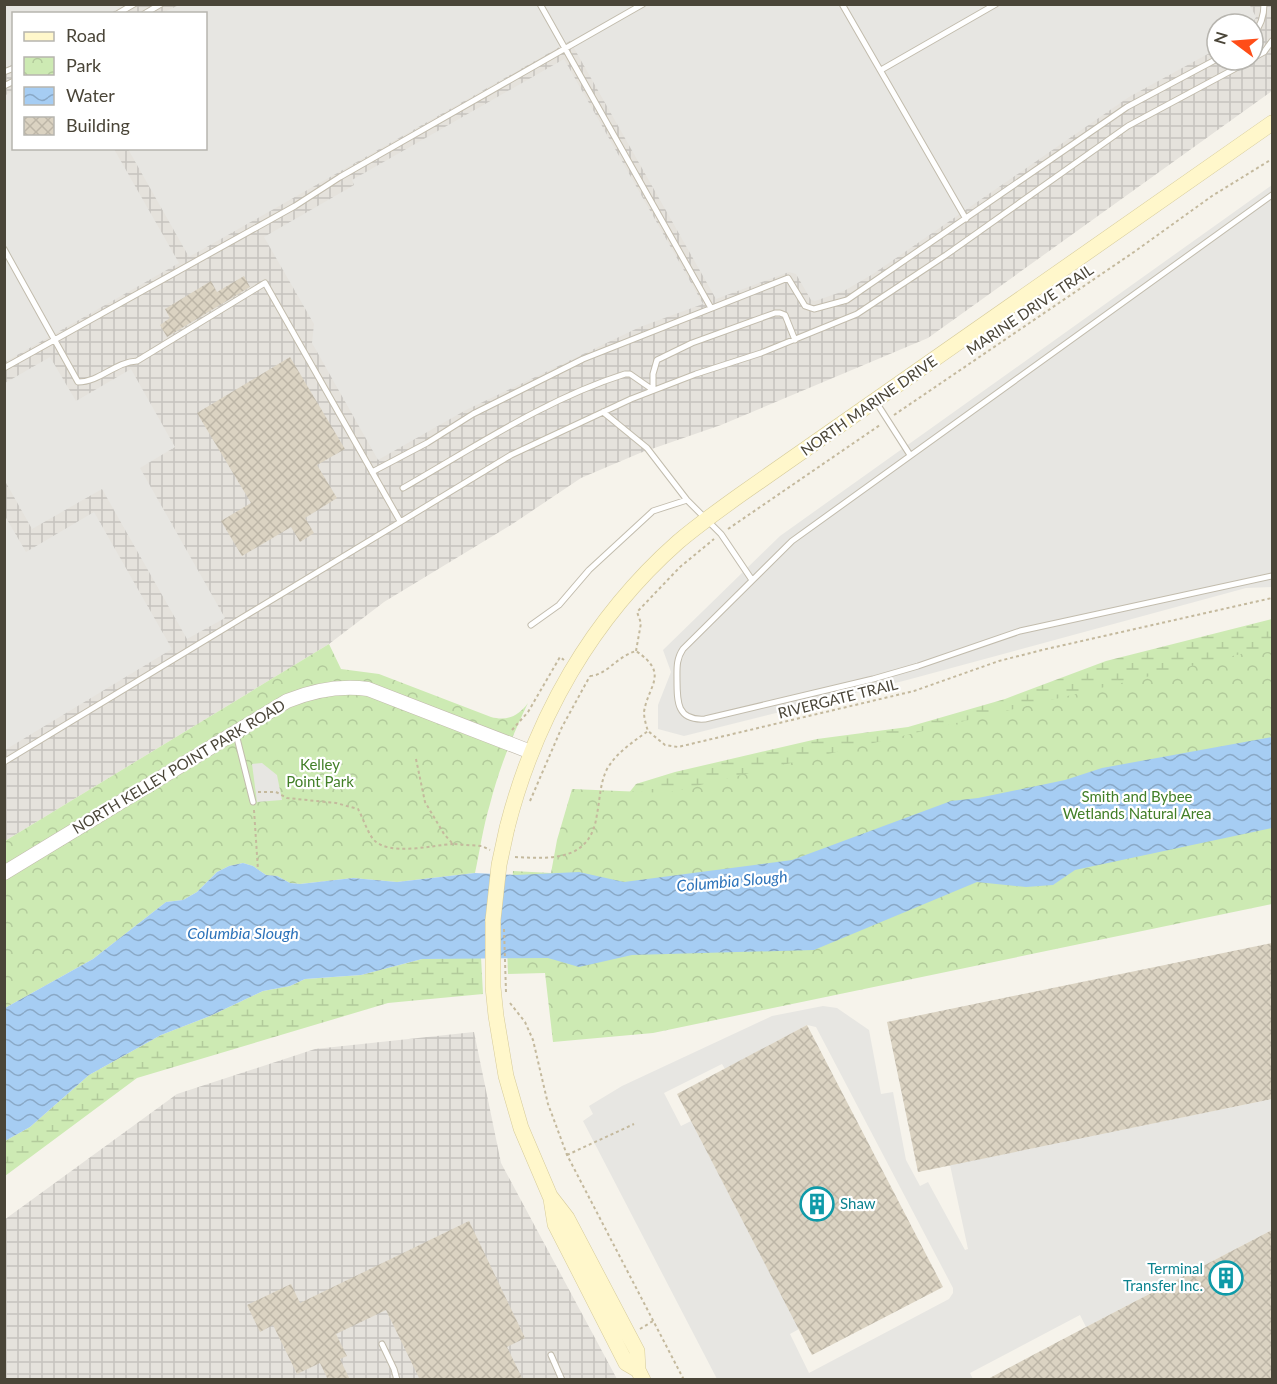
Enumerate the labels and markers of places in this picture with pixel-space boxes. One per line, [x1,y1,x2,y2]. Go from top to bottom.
building icon: Shaw [799,1186,835,1222]
place label: Shaw [840,1194,876,1212]
place label: Terminal Transfer Inc. [1123,1259,1203,1294]
building icon: Terminal Transfer Inc. [1208,1260,1244,1296]

